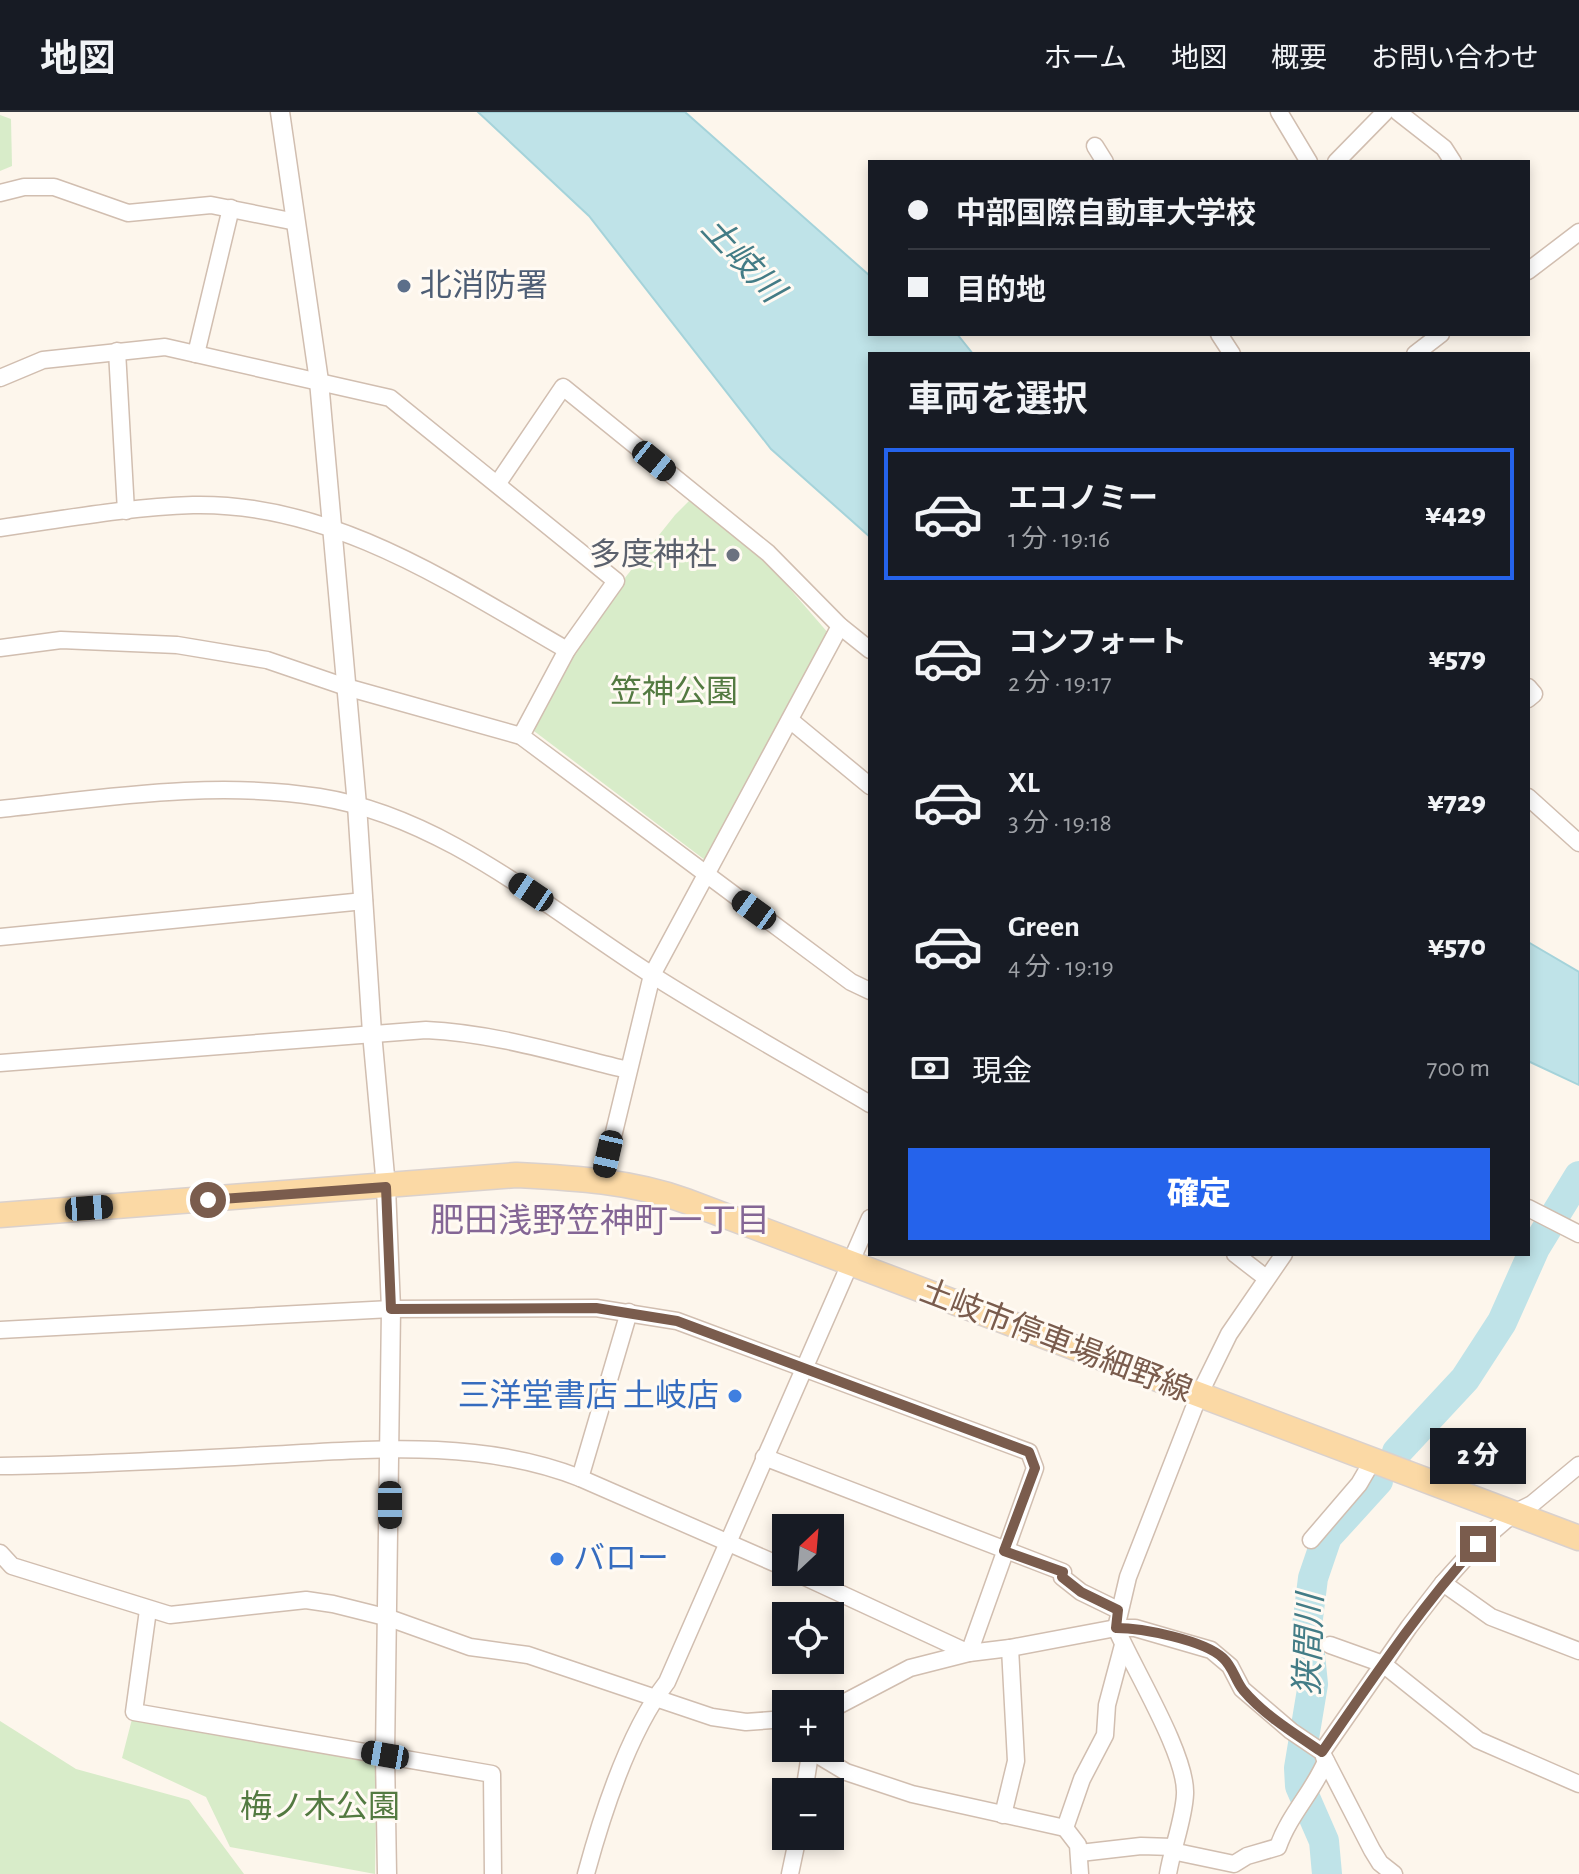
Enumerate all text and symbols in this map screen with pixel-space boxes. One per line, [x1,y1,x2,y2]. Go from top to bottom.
text: 地図 [40,41,116,79]
text: ホーム [1044,45,1127,73]
text: 地図 [1171,45,1227,73]
text: 概要 [1271,45,1327,73]
text: お問い合わせ [1371,45,1539,73]
text: 中部国際自動車大学校 [956,199,1256,229]
water label: 土岐川 [695,210,793,311]
place label: 北消防署 [420,268,548,302]
text: 目的地 [956,276,1046,306]
marker: 北消防署 [395,277,413,295]
text: 車両を選択 [908,382,1088,418]
car [628,437,680,485]
icon: car [912,478,984,550]
text: エコノミー [1008,484,1158,514]
text: ¥429 [1425,499,1486,529]
text: 1 分 · 19:16 [1008,526,1110,552]
place label: 多度神社 [589,537,717,571]
marker: 多度神社 [724,546,742,564]
icon: car [912,622,984,694]
text: コンフォート [1008,628,1187,658]
text: ¥579 [1429,643,1486,673]
text: 2 分 · 19:17 [1008,670,1112,696]
park label: 笠神公園 [610,675,738,708]
icon: car [912,766,984,838]
text: XL [1008,768,1040,798]
text: ¥729 [1427,787,1486,817]
text: 3 分 · 19:18 [1008,810,1112,836]
car [504,869,558,915]
car [728,886,780,934]
icon: car [912,910,984,982]
text: Green [1008,912,1080,942]
text: ¥570 [1428,931,1486,961]
text: 4 分 · 19:19 [1008,954,1114,980]
icon: cash [908,1046,952,1090]
text: 700 m [1427,1055,1490,1081]
text: 現金 [972,1057,1032,1087]
car [591,1128,625,1180]
button: 確定 [908,1148,1490,1240]
route start [190,1182,226,1218]
car [64,1194,114,1222]
district label: 肥田浅野笠神町一丁目 [430,1203,770,1239]
street label: 土岐市停車場細野線 [916,1273,1197,1408]
place label: 三洋堂書店 土岐店 [458,1378,719,1412]
marker: 三洋堂書店 土岐店 [726,1387,744,1405]
callout: 2 分 [1430,1428,1526,1484]
text: 2 分 [1457,1443,1499,1469]
car [378,1481,402,1529]
north arrow [772,1514,844,1586]
map controls [772,1514,844,1850]
route end [1460,1526,1496,1562]
place label: バロー [573,1542,669,1575]
marker: バロー [548,1550,566,1568]
water label: 狭間川 [1289,1590,1329,1697]
button: locate [772,1602,844,1674]
button: + [772,1690,844,1762]
car [359,1739,411,1771]
button: − [772,1778,844,1850]
park label: 梅ノ木公園 [240,1790,400,1823]

